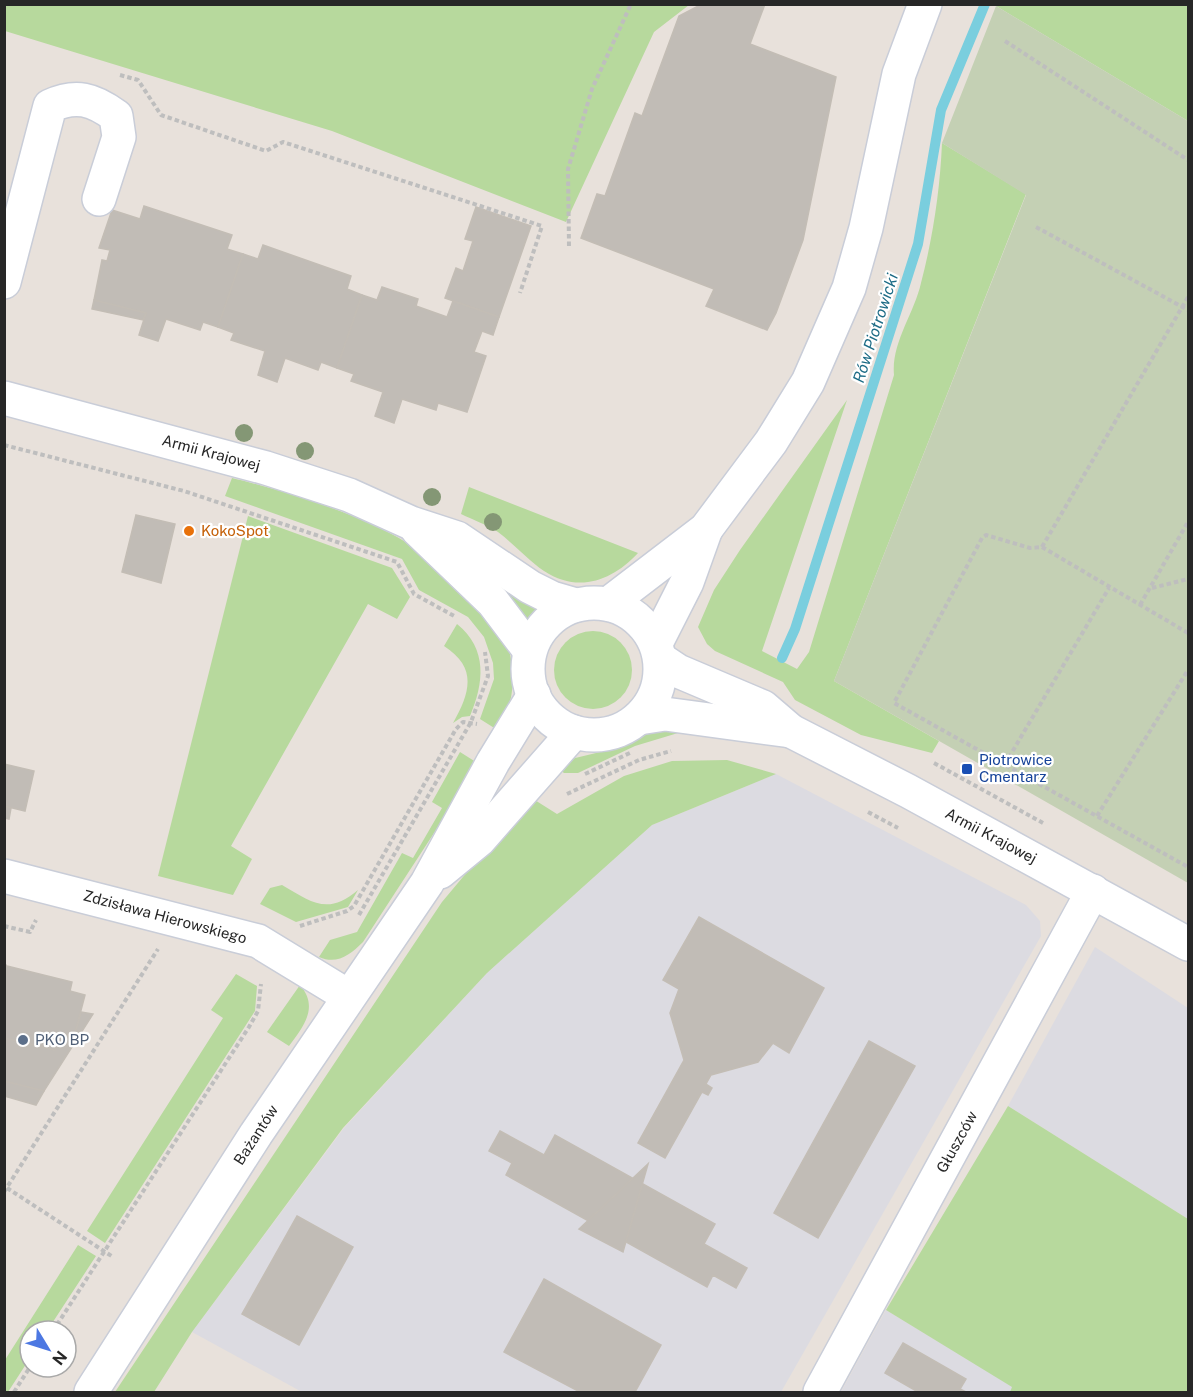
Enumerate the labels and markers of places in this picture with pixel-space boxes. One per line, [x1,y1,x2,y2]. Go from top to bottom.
place label: KokoSpot [201,522,269,539]
marker: KokoSpot [182,524,196,538]
place label: Piotrowice Cmentarz [979,751,1052,785]
marker: Piotrowice Cmentarz [960,762,974,776]
place label: PKO BP [35,1031,90,1048]
marker: PKO BP [16,1033,30,1047]

